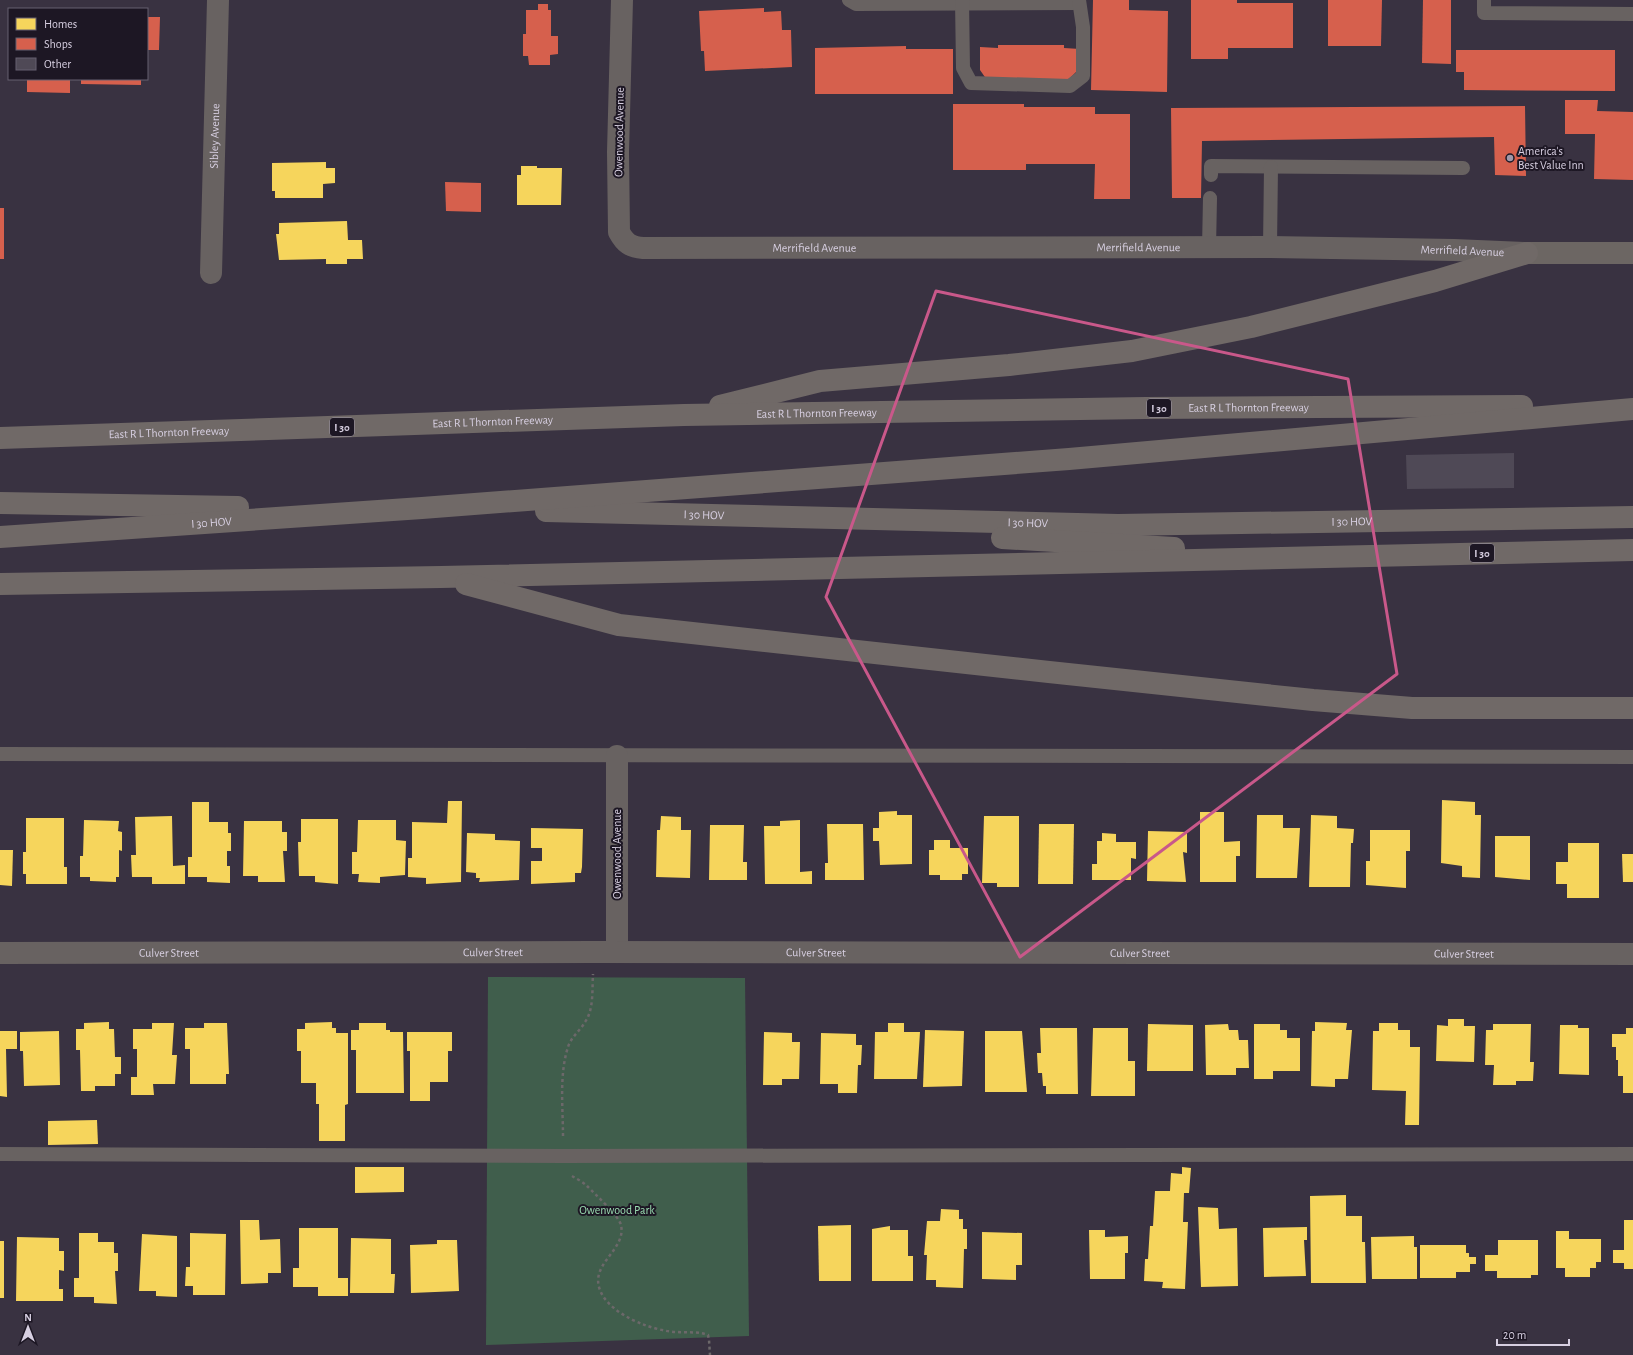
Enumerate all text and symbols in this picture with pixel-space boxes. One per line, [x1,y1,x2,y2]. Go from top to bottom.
legend [8,8,148,80]
text: Homes [44,18,77,30]
text: Shops [44,38,72,50]
text: Other [44,58,71,70]
street label: Owenwood Avenue [612,87,626,177]
street label: Sibley Avenue [208,103,221,169]
place label: America's Best Value Inn [1518,145,1584,171]
marker: America's Best Value Inn [1505,153,1515,163]
street label: Merrifield Avenue [1096,241,1180,253]
street label: Merrifield Avenue [772,242,856,254]
street label: Merrifield Avenue [1420,243,1505,258]
road number: I 30 [1147,399,1171,417]
street label: East R L Thornton Freeway [1188,401,1309,414]
street label: East R L Thornton Freeway [756,406,877,420]
street label: East R L Thornton Freeway [432,413,553,429]
road number: I 30 [330,418,354,436]
street label: East R L Thornton Freeway [108,424,229,440]
street label: I 30 HOV [683,508,725,521]
street label: I 30 HOV [191,515,232,530]
street label: I 30 HOV [1331,515,1372,528]
street label: I 30 HOV [1007,516,1049,529]
road number: I 30 [1470,544,1494,562]
street label: Owenwood Avenue [611,809,623,899]
street label: Culver Street [463,946,523,958]
street label: Culver Street [786,946,846,958]
street label: Culver Street [139,947,199,959]
street label: Culver Street [1110,947,1170,959]
street label: Culver Street [1434,948,1494,960]
park label: Owenwood Park [579,1204,655,1216]
north arrow [8,1307,48,1347]
text: N [24,1312,32,1323]
scale bar [1497,1321,1569,1347]
text: 20 m [1503,1329,1526,1341]

